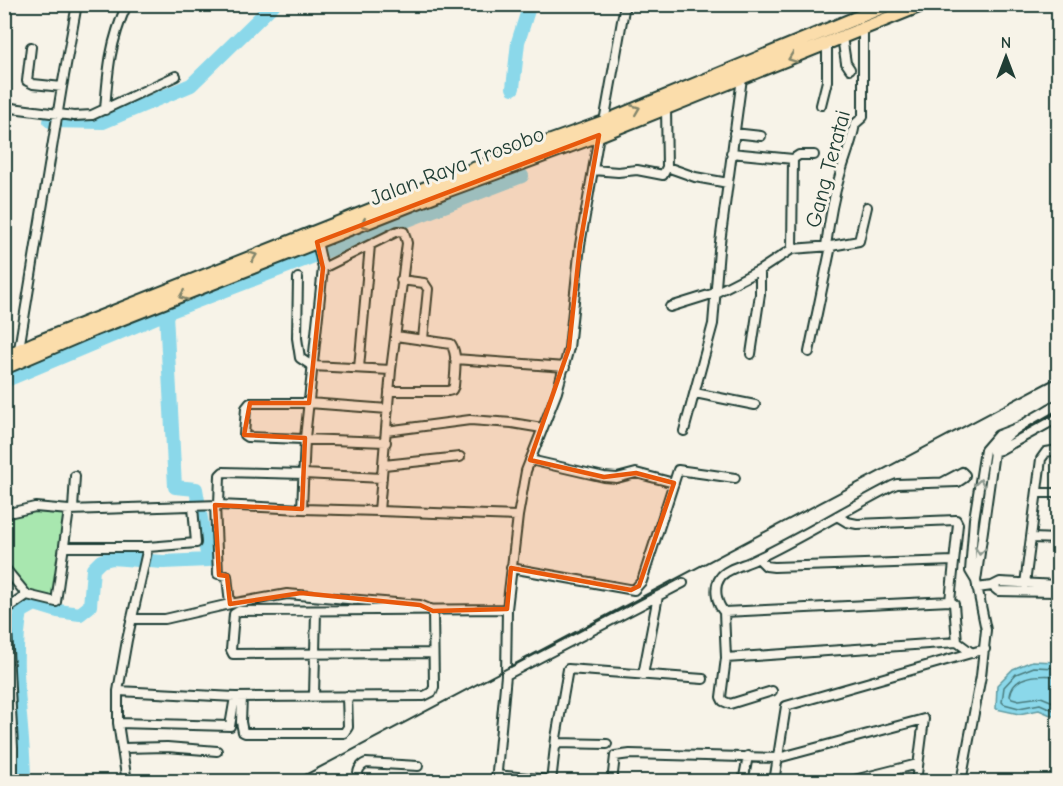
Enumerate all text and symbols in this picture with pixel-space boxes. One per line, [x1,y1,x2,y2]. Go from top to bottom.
north arrow [976,27,1036,87]
text: N [1001,34,1011,52]
one-way arrow [787,50,798,63]
one-way arrow [630,104,641,116]
street label: Gang Teratai [800,107,856,231]
street label: Jalan Raya Trosobo [366,121,548,211]
one-way arrow [359,216,370,229]
one-way arrow [247,251,258,263]
one-way arrow [178,289,189,301]
one-way arrow [973,479,986,489]
one-way arrow [975,547,987,556]

